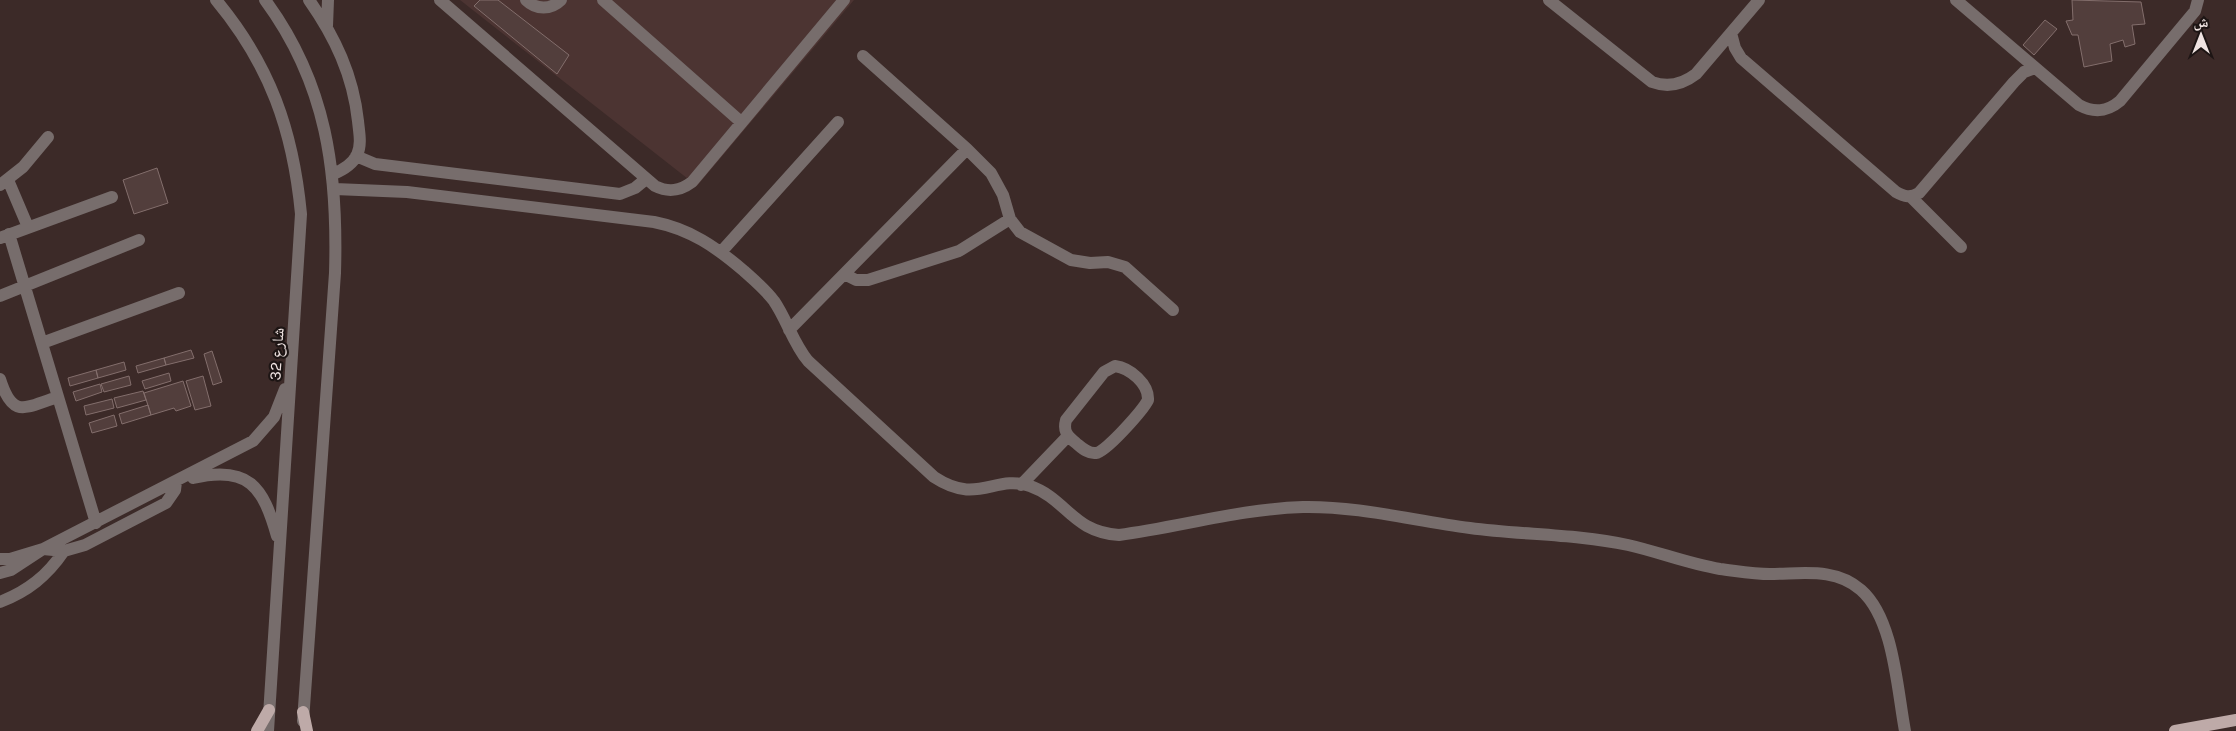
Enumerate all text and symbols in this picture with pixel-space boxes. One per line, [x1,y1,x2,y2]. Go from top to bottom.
north arrow [2176,10,2226,60]
text: ش [2194,14,2209,31]
street label: شارع 32 [265,327,289,381]

